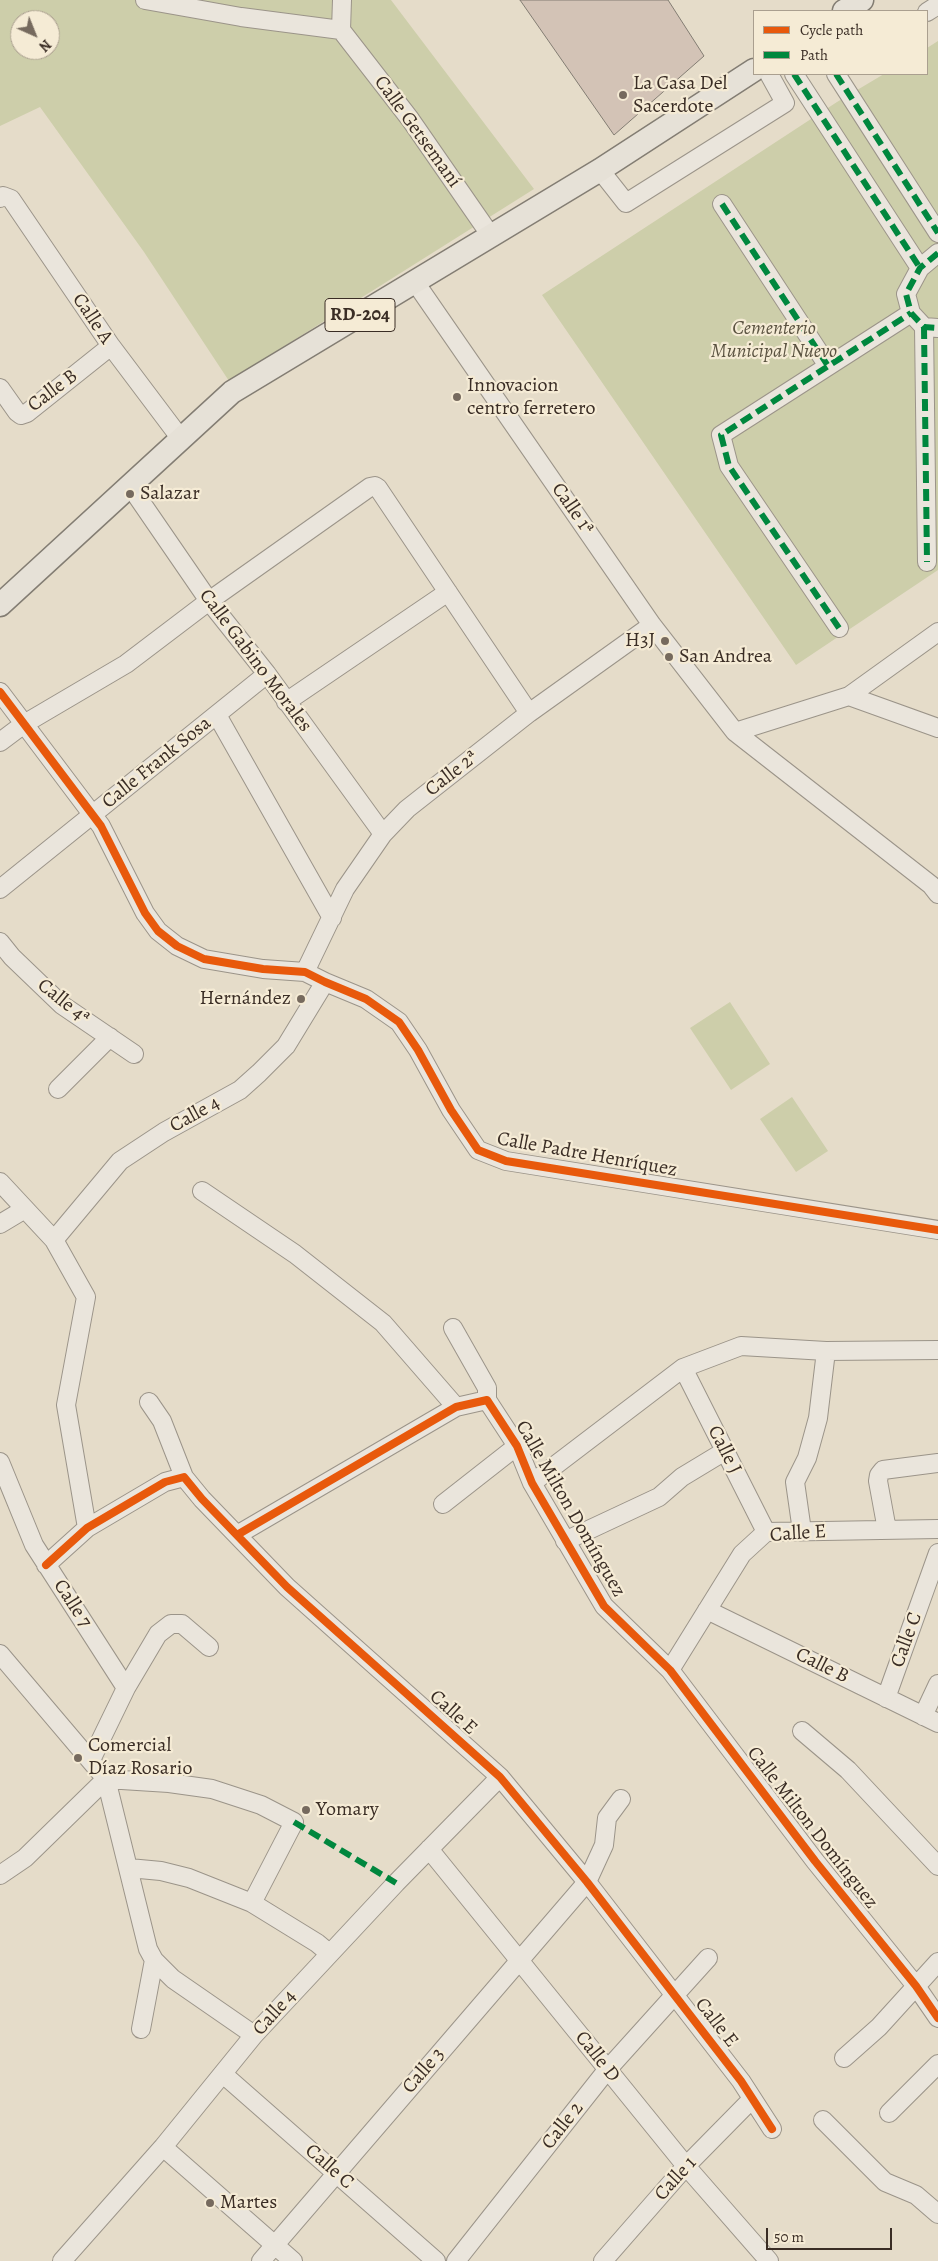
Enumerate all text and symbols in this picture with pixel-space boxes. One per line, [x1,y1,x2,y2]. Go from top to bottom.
north arrow [10,10,60,60]
legend [753,10,928,75]
text: Cycle path [800,20,863,40]
text: N [35,35,55,56]
text: Path [800,45,828,65]
street label: Calle Getsemaní [368,71,466,193]
place label: La Casa Del Sacerdote [633,72,727,119]
marker: La Casa Del Sacerdote [617,89,629,101]
street label: Calle A [66,289,118,349]
road number: RD-204 [325,298,395,332]
park label: Cementerio Municipal Nuevo [711,317,837,364]
street label: Calle B [23,364,83,418]
place label: Innovacion centro ferretero [467,374,595,421]
marker: Innovacion centro ferretero [451,391,463,403]
street label: Calle 1ª [546,478,598,540]
place label: Salazar [140,482,200,506]
marker: Salazar [124,488,136,500]
street label: Calle Gabino Morales [193,585,317,737]
place label: H3J [625,629,655,653]
marker: H3J [659,635,671,647]
place label: San Andrea [679,645,772,669]
marker: San Andrea [663,651,675,663]
street label: Calle Frank Sosa [98,712,216,814]
street label: Calle 2ª [421,746,483,802]
street label: Calle 4ª [32,974,94,1030]
place label: Hernández [200,987,291,1011]
marker: Hernández [295,993,307,1005]
street label: Calle 4 [166,1092,224,1138]
street label: Calle Padre Henríquez [495,1127,679,1183]
street label: Calle Milton Domínguez [510,1417,630,1601]
street label: Calle J [702,1422,746,1478]
street label: Calle E [769,1520,827,1548]
street label: Calle 7 [48,1575,96,1633]
street label: Calle C [886,1609,928,1671]
street label: Calle B [791,1643,853,1689]
street label: Calle E [424,1685,482,1741]
place label: Comercial Díaz Rosario [88,1734,192,1781]
street label: Calle Milton Domínguez [741,1742,883,1914]
marker: Comercial Díaz Rosario [72,1752,84,1764]
place label: Yomary [316,1798,379,1822]
marker: Yomary [300,1804,312,1816]
street label: Calle 4 [248,1985,302,2041]
street label: Calle E [689,1993,743,2053]
street label: Calle D [569,2027,625,2087]
street label: Calle 3 [398,2043,450,2099]
street label: Calle 2 [537,2097,589,2155]
street label: Calle C [300,2139,358,2195]
street label: Calle 1 [650,2152,702,2206]
place label: Martes [220,2191,277,2215]
marker: Martes [204,2197,216,2209]
scale bar [768,2218,894,2250]
text: 50 m [774,2227,804,2247]

